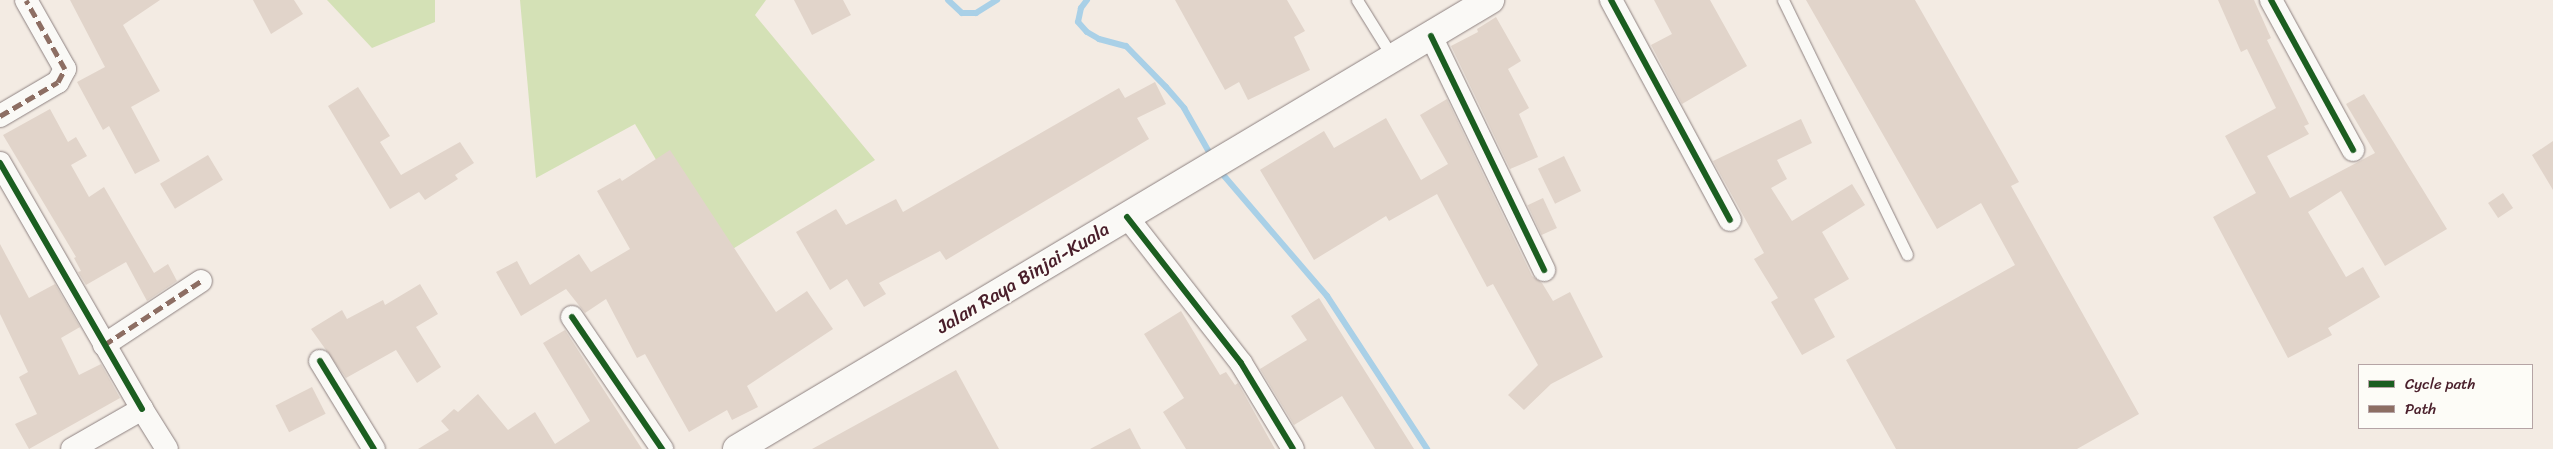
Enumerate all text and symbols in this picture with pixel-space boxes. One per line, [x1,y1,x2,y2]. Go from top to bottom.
street label: Jalan Raya Binjai-Kuala [932,217,1114,339]
legend [2358,364,2533,429]
text: Cycle path [2405,371,2475,397]
text: Path [2405,396,2436,422]

